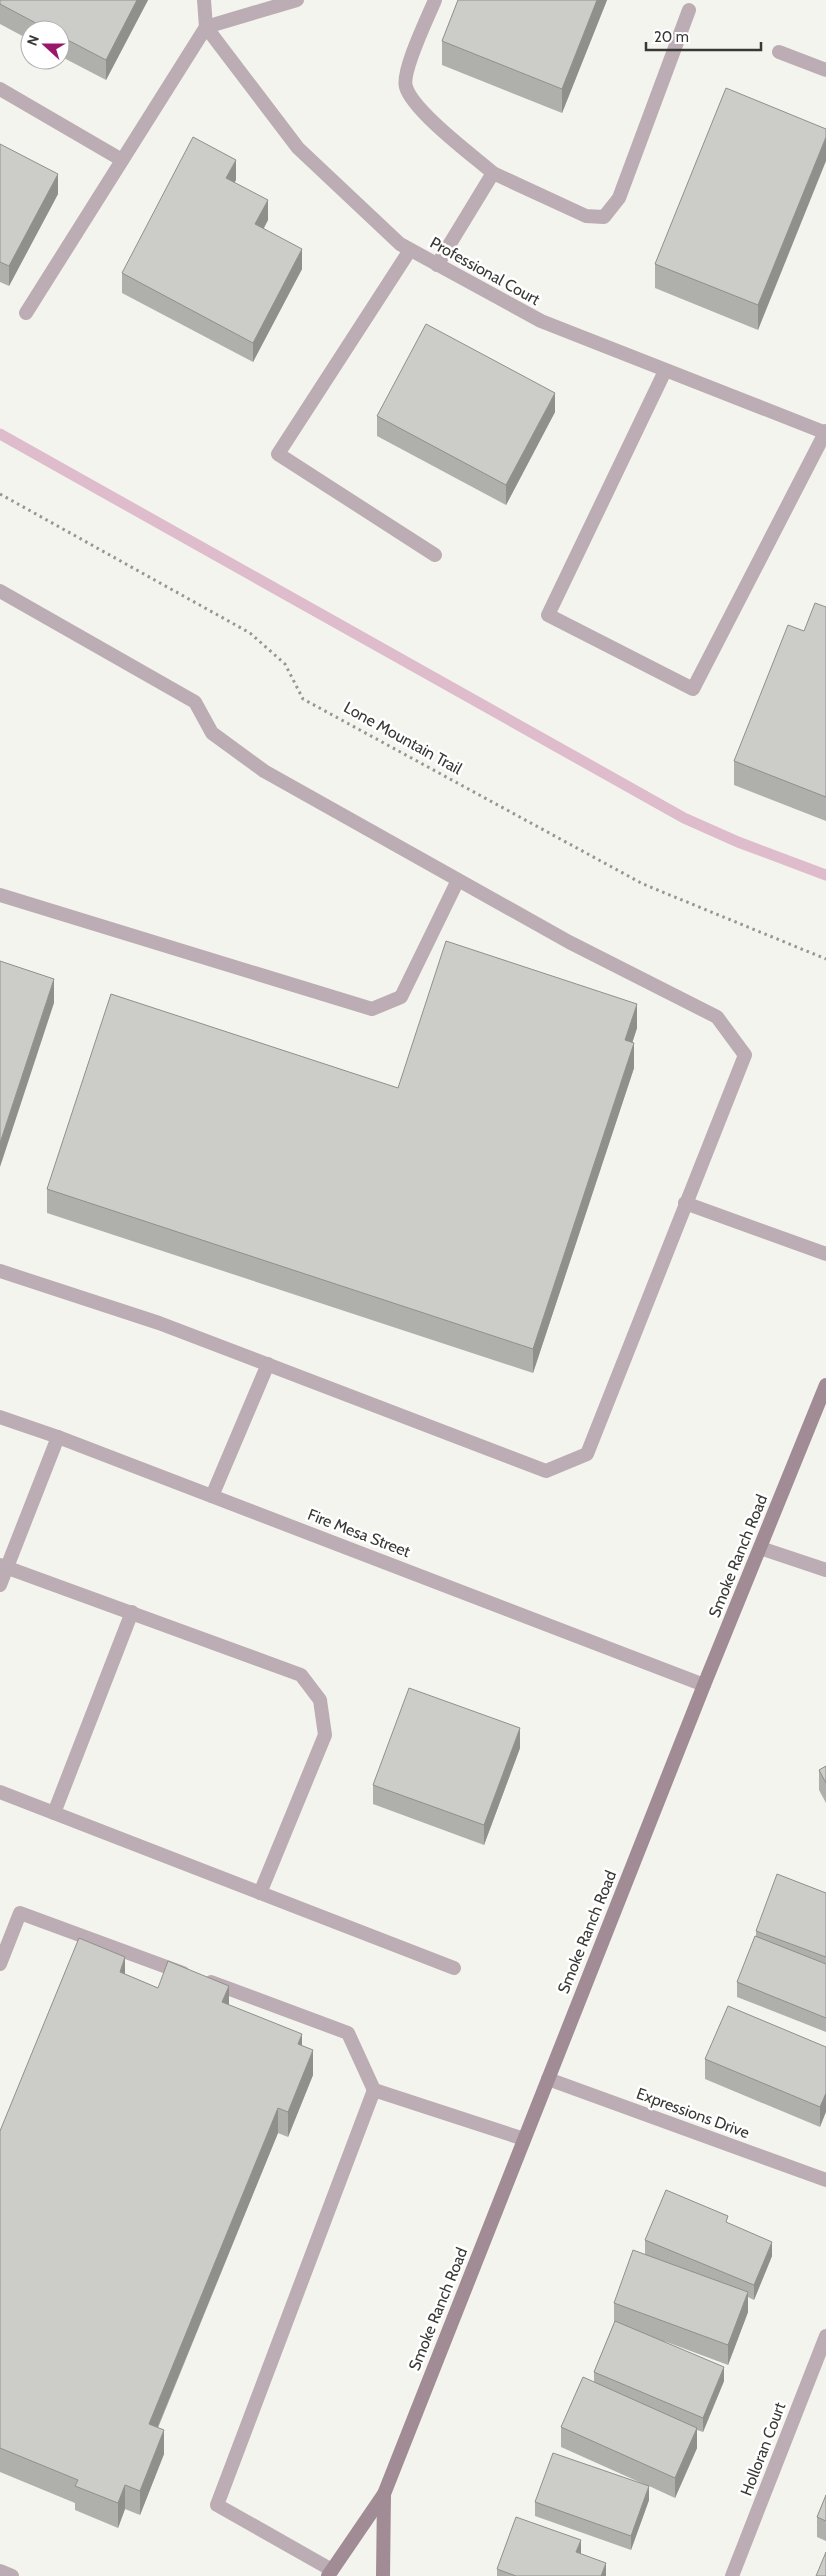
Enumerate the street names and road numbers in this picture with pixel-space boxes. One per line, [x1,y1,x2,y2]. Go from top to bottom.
street label: Professional Court [427,233,544,309]
street label: Lone Mountain Trail [341,698,466,778]
street label: Smoke Ranch Road [705,1492,771,1620]
street label: Fire Mesa Street [305,1505,414,1561]
street label: Smoke Ranch Road [554,1868,620,1996]
street label: Expressions Drive [634,2084,752,2142]
street label: Smoke Ranch Road [405,2245,471,2373]
street label: Holloran Court [736,2399,790,2498]

